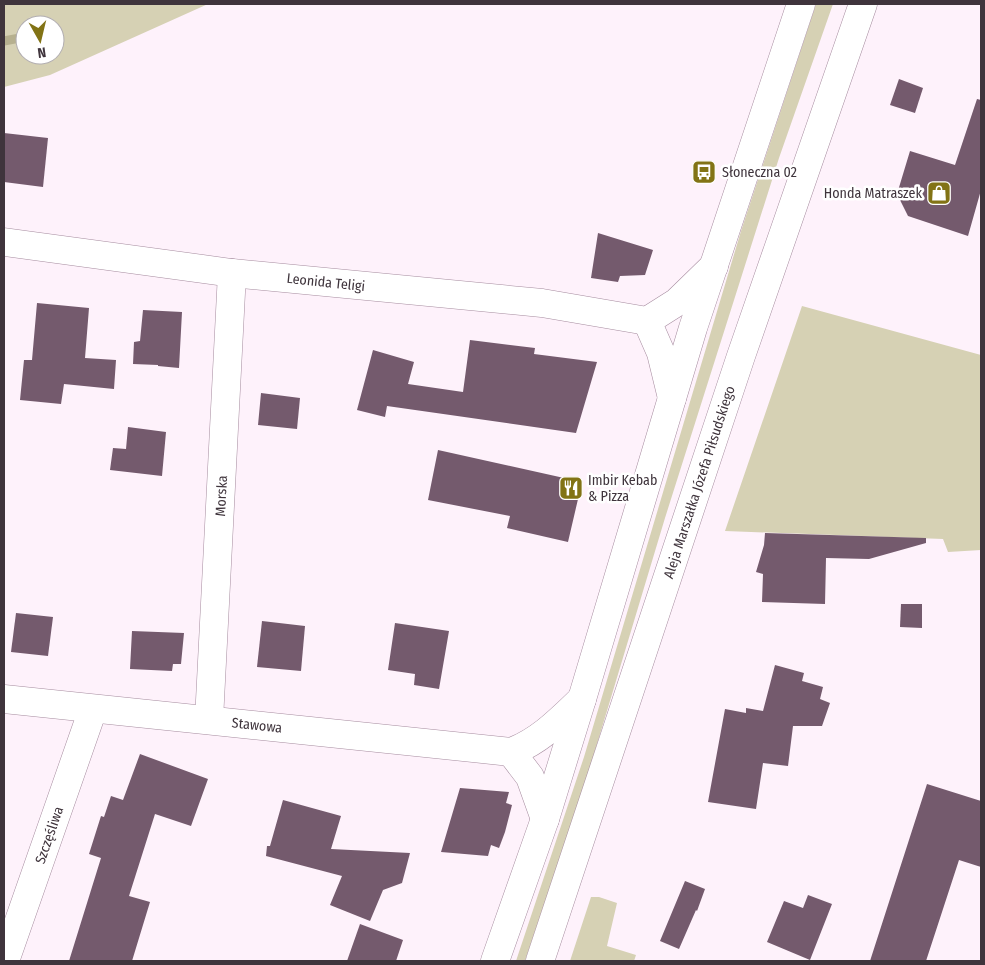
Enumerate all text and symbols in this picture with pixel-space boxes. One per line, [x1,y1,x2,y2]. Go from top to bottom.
north arrow [15,15,65,65]
text: N [36,43,47,61]
bus stop icon: Słoneczna 02 [691,159,717,185]
place label: Słoneczna 02 [722,164,797,181]
shop icon: Honda Matraszek [926,180,952,206]
place label: Honda Matraszek [824,185,922,202]
street label: Leonida Teligi [286,270,366,295]
street label: Aleja Marszałka Józefa Piłsudskiego [660,384,739,581]
place label: Imbir Kebab & Pizza [588,472,657,505]
street label: Morska [212,475,231,517]
restaurant icon: Imbir Kebab & Pizza [558,475,584,501]
street label: Stawowa [231,714,283,737]
street label: Szczęśliwa [32,804,67,866]

